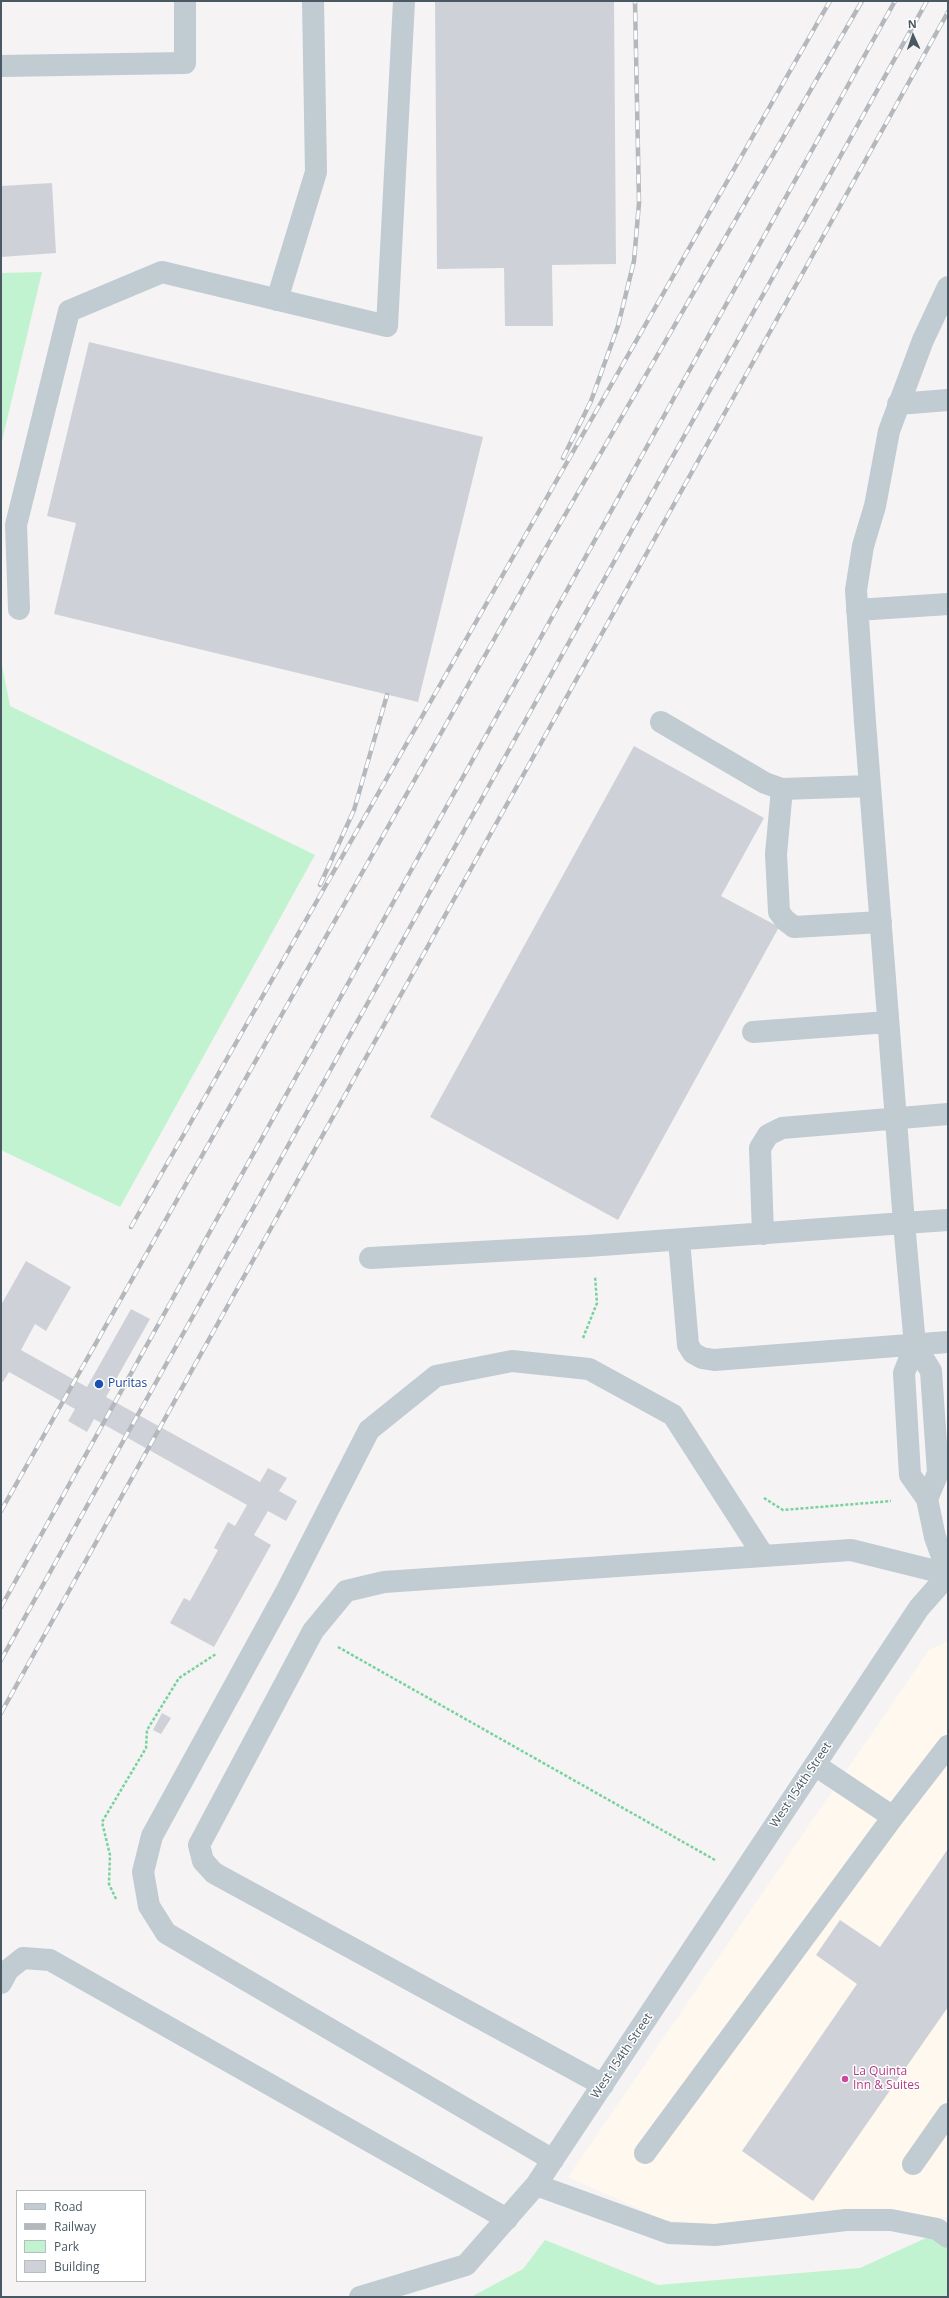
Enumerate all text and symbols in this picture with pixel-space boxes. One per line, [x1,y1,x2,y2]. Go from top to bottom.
north arrow [893,16,933,56]
text: N [907,16,917,31]
place label: Puritas [108,1377,147,1391]
marker: Puritas [93,1378,105,1390]
street label: West 154th Street [767,1740,835,1830]
street label: West 154th Street [588,2011,656,2101]
place label: La Quinta Inn & Suites [853,2065,920,2093]
marker: La Quinta Inn & Suites [840,2074,850,2084]
legend [16,2190,146,2282]
text: Road [54,2198,83,2215]
text: Railway [54,2218,96,2235]
text: Park [54,2238,79,2255]
text: Building [54,2258,99,2275]

